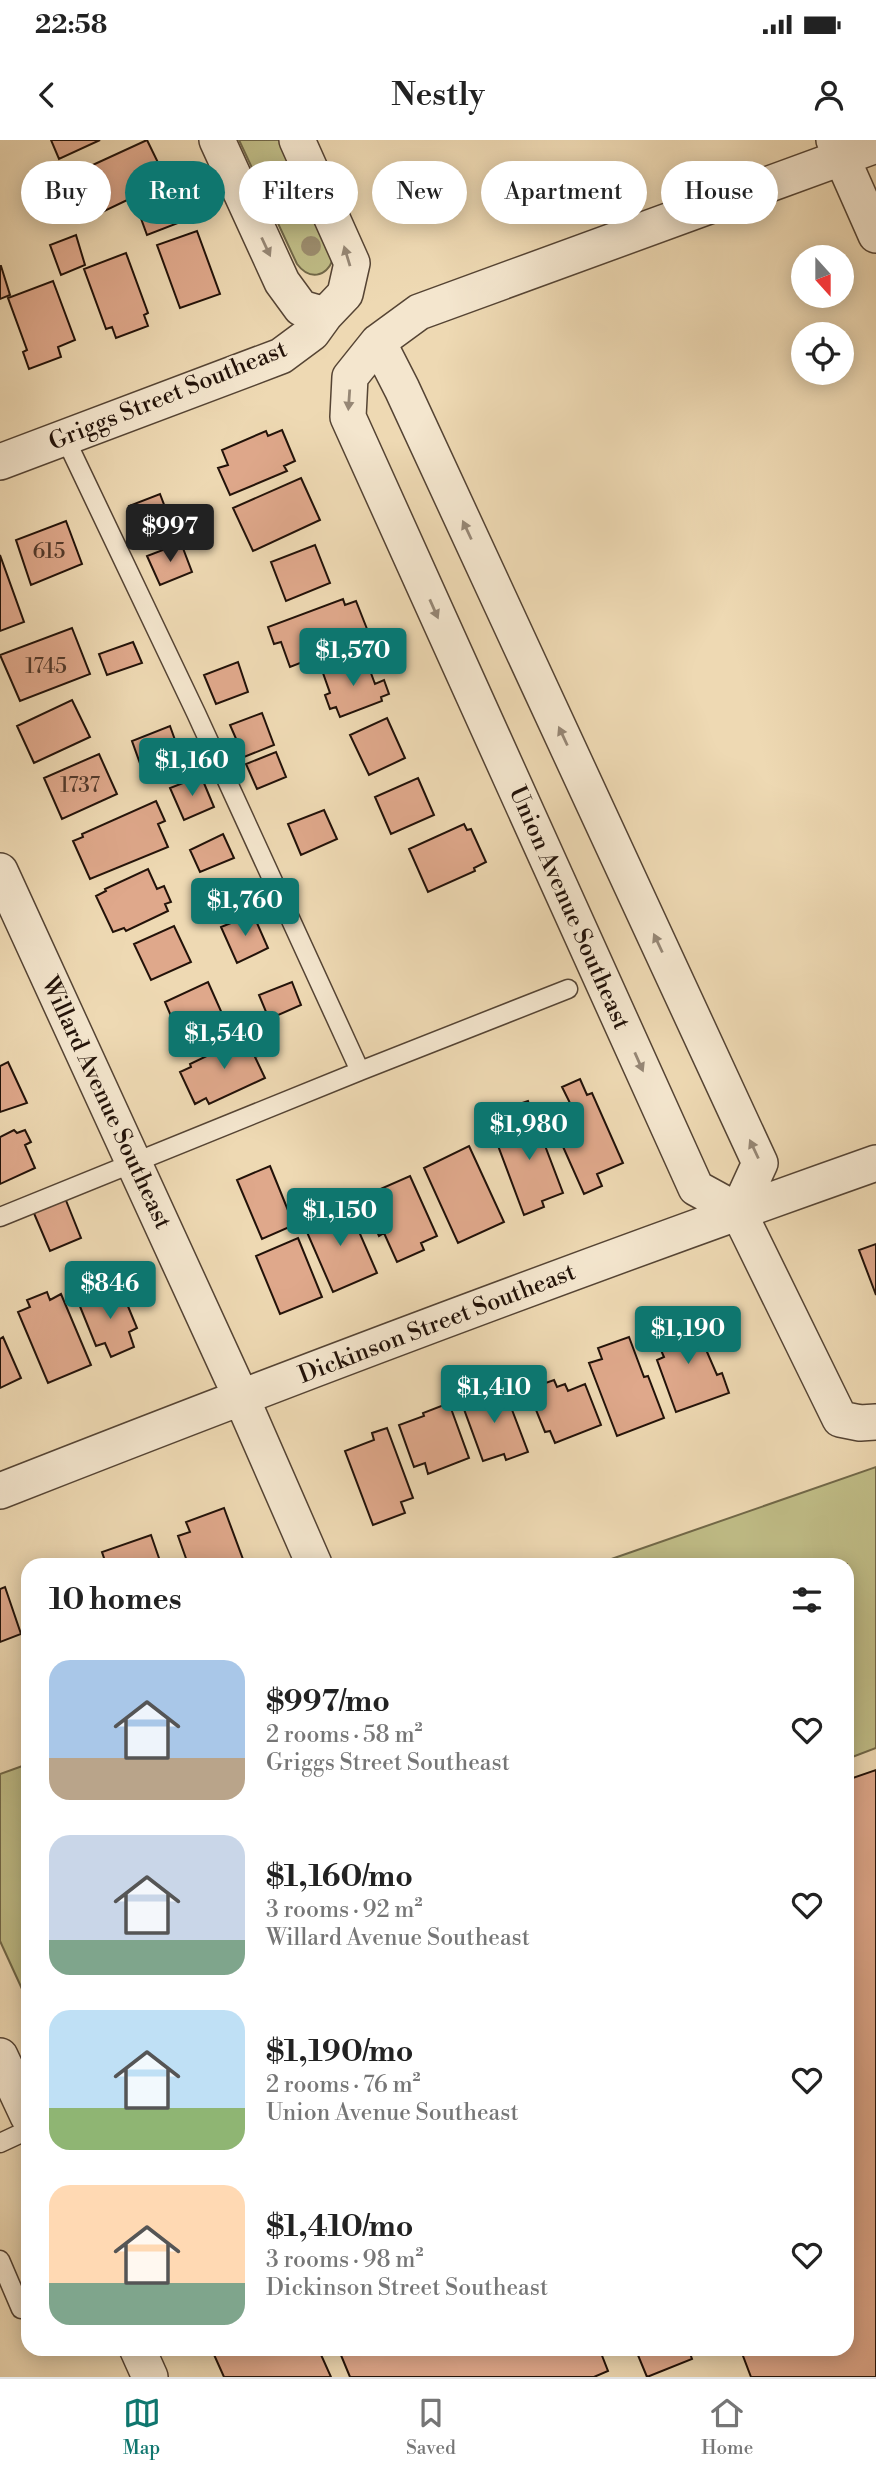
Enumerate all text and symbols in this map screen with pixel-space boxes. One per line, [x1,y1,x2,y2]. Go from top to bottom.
text: 22:58 [35,9,107,41]
text: Nestly [391,75,485,115]
icon: back [28,76,66,114]
icon: person [810,76,848,114]
chip: Buy [21,161,111,224]
chip: Rent [125,161,225,224]
chip: Filters [239,161,358,224]
chip: New [372,161,467,224]
chip: Apartment [481,161,647,224]
chip: House [661,161,778,224]
one-way arrow [260,237,272,257]
north arrow [791,245,854,308]
map controls [791,245,854,385]
one-way arrow [342,246,352,267]
button: locate [791,322,854,385]
street label: Griggs Street Southeast [44,334,292,458]
one-way arrow [343,389,354,411]
pin: $997 [129,504,211,564]
text: $997 [142,513,198,541]
one-way arrow [461,520,473,540]
house number: 615 [33,539,65,565]
one-way arrow [428,599,440,619]
pin: $1,570 [296,629,410,688]
text: $1,570 [315,637,391,665]
house number: 1745 [25,654,67,680]
one-way arrow [557,726,569,746]
pin: $1,160 [135,738,249,798]
text: $1,160 [155,747,229,775]
house number: 1737 [60,773,100,799]
street label: Union Avenue Southeast [502,781,637,1035]
pin: $1,760 [188,878,302,938]
text: $1,760 [207,887,283,915]
one-way arrow [652,933,664,953]
street label: Willard Avenue Southeast [34,971,178,1235]
pin: $1,540 [167,1012,281,1071]
text: $1,540 [185,1020,263,1048]
one-way arrow [633,1052,645,1072]
pin: $1,980 [472,1102,586,1162]
text: $1,980 [490,1111,568,1139]
one-way arrow [748,1139,760,1159]
pin: $1,150 [283,1188,397,1248]
text: $1,150 [303,1197,377,1225]
street label: Dickinson Street Southeast [294,1257,580,1391]
pin: $846 [69,1262,151,1321]
text: $846 [81,1270,139,1298]
pin: $1,190 [631,1306,745,1366]
text: $1,190 [651,1315,725,1343]
pin: $1,410 [437,1366,551,1425]
text: $1,410 [457,1374,531,1402]
text: 10 homes [49,1581,182,1619]
icon: filters [788,1581,826,1619]
text: $997/mo [266,1683,390,1721]
icon: home [105,1688,189,1772]
icon: heart [788,1711,826,1749]
text: 2 rooms · 58 m² [266,1721,423,1749]
text: Griggs Street Southeast [266,1749,510,1777]
text: $1,160/mo [266,1858,413,1896]
icon: home [105,1863,189,1947]
icon: heart [788,1886,826,1924]
text: 3 rooms · 92 m² [266,1896,422,1924]
text: Willard Avenue Southeast [266,1924,530,1952]
text: $1,190/mo [266,2033,413,2071]
icon: home [105,2038,189,2122]
icon: heart [788,2061,826,2099]
text: 2 rooms · 76 m² [266,2071,421,2099]
text: Union Avenue Southeast [266,2099,519,2127]
text: $1,410/mo [266,2208,413,2246]
icon: home [105,2213,189,2297]
icon: heart [788,2236,826,2274]
text: 3 rooms · 98 m² [266,2246,423,2274]
text: Dickinson Street Southeast [266,2274,548,2302]
tab: Map [123,2394,161,2460]
tab: Saved [406,2394,456,2460]
tab: Home [701,2394,753,2460]

